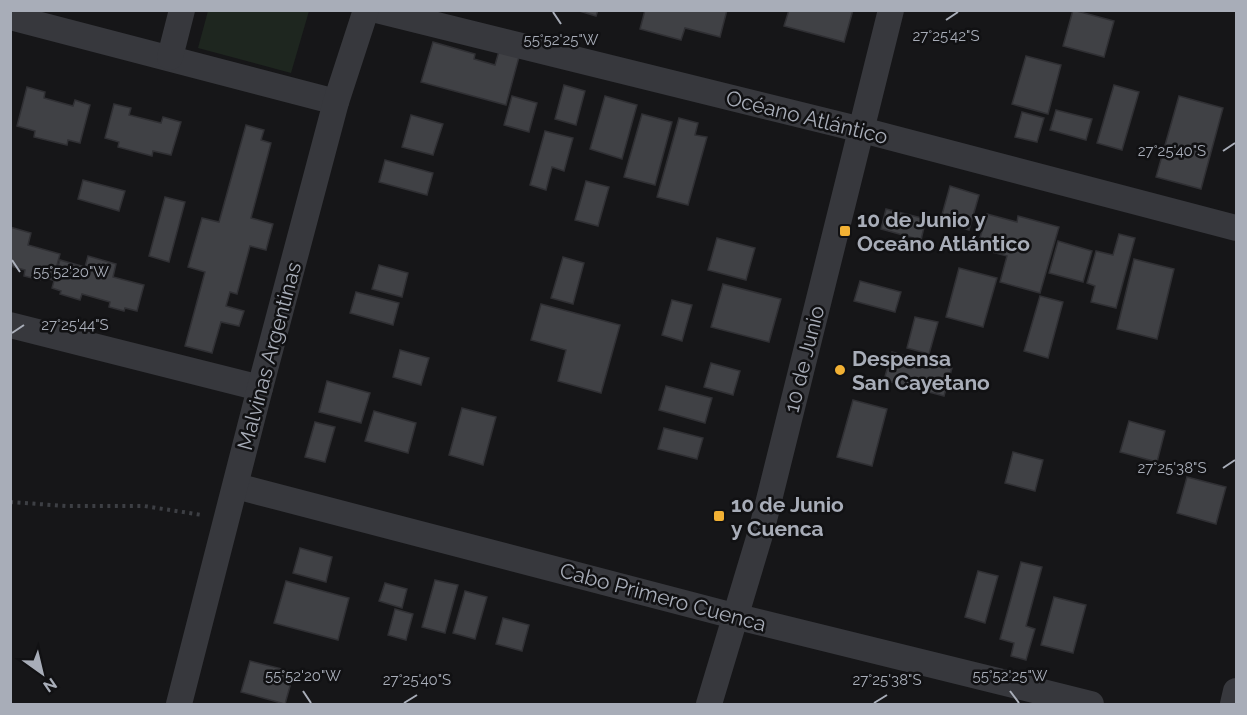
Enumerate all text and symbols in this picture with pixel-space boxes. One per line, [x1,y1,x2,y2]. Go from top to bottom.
text: 27°25'42"S [912,27,980,45]
text: 55°52'25"W [523,31,599,49]
street label: Océano Atlántico [723,85,891,149]
text: 27°25'40"S [1138,142,1206,160]
place label: 10 de Junio y Oceáno Atlántico [857,207,1030,256]
marker: 10 de Junio y Oceáno Atlántico [838,224,852,238]
street label: Malvinas Argentinas [232,259,306,453]
text: 55°52'20"W [33,263,109,281]
street label: 10 de Junio [779,303,829,415]
text: 27°25'44"S [41,316,109,334]
place label: Despensa San Cayetano [852,346,990,395]
marker: Despensa San Cayetano [833,363,847,377]
text: 27°25'38"S [1137,459,1207,477]
place label: 10 de Junio y Cuenca [731,492,844,541]
marker: 10 de Junio y Cuenca [712,509,726,523]
street label: Cabo Primero Cuenca [557,557,769,637]
north arrow [12,643,72,703]
text: 55°52'20"W [265,667,341,685]
text: 55°52'25"W [972,667,1048,685]
text: 27°25'40"S [383,671,451,689]
text: 27°25'38"S [852,671,922,689]
text: N [40,674,60,696]

